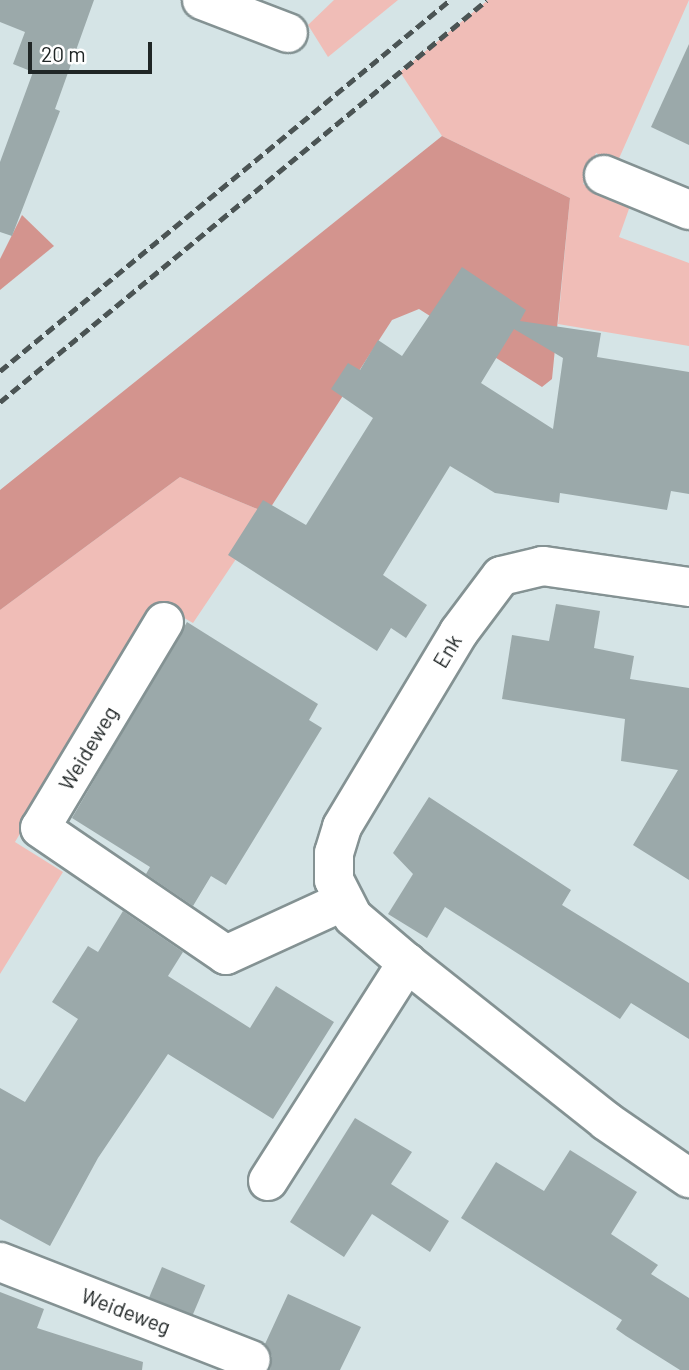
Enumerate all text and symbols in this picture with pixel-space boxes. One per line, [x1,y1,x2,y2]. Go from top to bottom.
scale bar [32,28,156,72]
text: 20 m [41,41,86,66]
street label: Enk [427,630,467,672]
street label: Weideweg [53,701,123,795]
street label: Weideweg [78,1282,174,1340]

